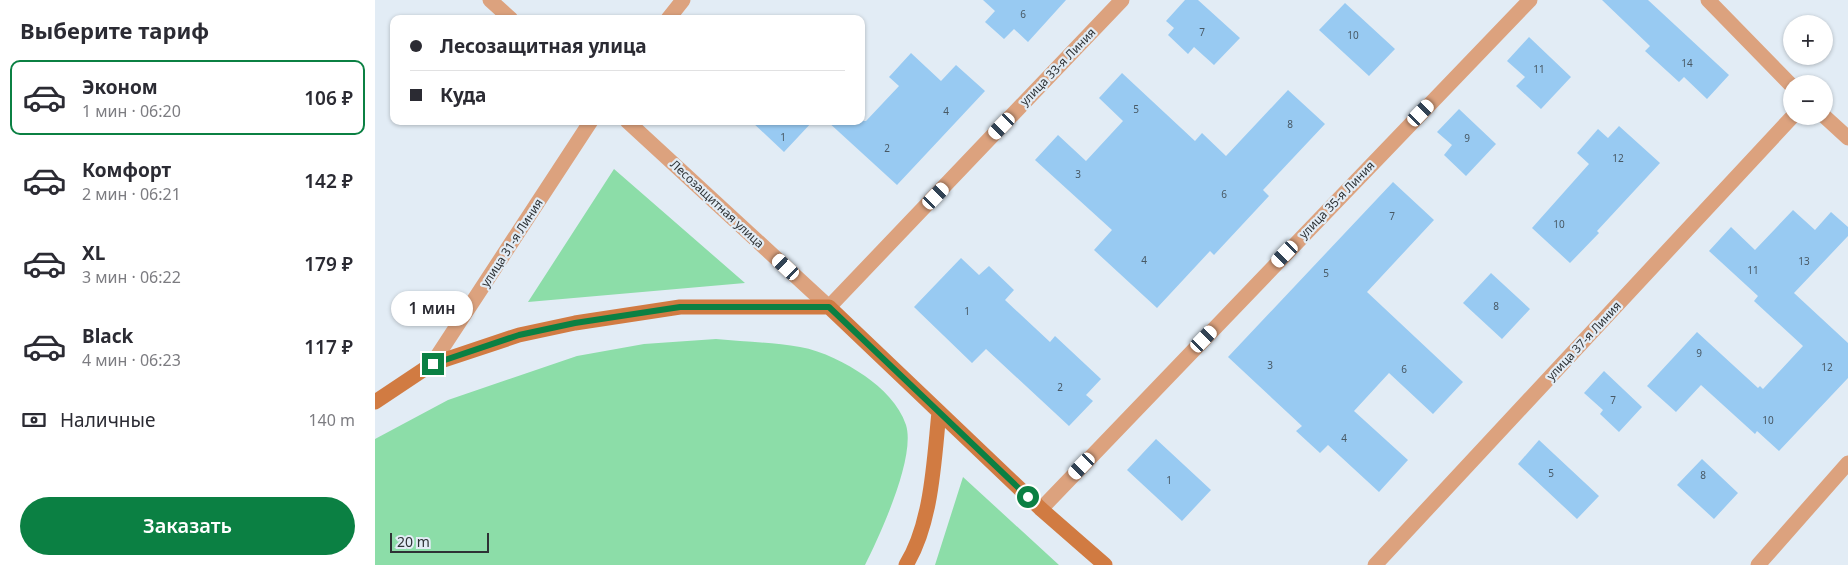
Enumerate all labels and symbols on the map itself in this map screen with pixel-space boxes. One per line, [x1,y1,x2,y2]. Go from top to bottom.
house number: 6 [1020,7,1026,21]
street label: улица 33-я Линия [1016,24,1099,109]
house number: 7 [1199,25,1205,39]
house number: 10 [1347,28,1359,42]
house number: 14 [1681,56,1693,70]
house number: 11 [1533,62,1545,76]
car [1405,97,1436,129]
house number: 5 [1133,102,1139,116]
house number: 4 [943,104,949,118]
car [986,110,1017,142]
house number: 8 [1287,117,1293,131]
house number: 1 [780,130,786,144]
house number: 9 [1464,131,1470,145]
house number: 2 [884,141,890,155]
house number: 12 [1612,151,1624,165]
street label: Лесозащитная улица [667,156,768,252]
street label: улица 35-я Линия [1295,157,1378,242]
house number: 3 [1075,167,1081,181]
car [920,180,951,212]
house number: 6 [1221,187,1227,201]
street label: улица 31-я Линия [477,195,547,290]
house number: 7 [1389,209,1395,223]
house number: 10 [1553,217,1565,231]
car [1269,238,1300,270]
car [769,251,802,283]
house number: 4 [1141,253,1147,267]
house number: 13 [1798,254,1810,268]
house number: 11 [1747,263,1759,277]
house number: 5 [1323,266,1329,280]
callout: 1 мин [392,292,474,326]
street label: улица 37-я Линия [1543,297,1625,384]
house number: 8 [1493,299,1499,313]
house number: 1 [964,304,970,318]
car [1188,323,1219,355]
house number: 9 [1696,346,1702,360]
route end [422,353,444,375]
house number: 3 [1267,358,1273,372]
house number: 12 [1821,360,1833,374]
house number: 6 [1401,362,1407,376]
house number: 2 [1057,380,1063,394]
house number: 7 [1610,393,1616,407]
house number: 10 [1762,413,1774,427]
house number: 4 [1341,431,1347,445]
car [1066,450,1097,482]
house number: 5 [1548,466,1554,480]
house number: 8 [1700,468,1706,482]
house number: 1 [1166,473,1172,487]
route start [1017,486,1039,508]
scale bar [390,530,489,553]

